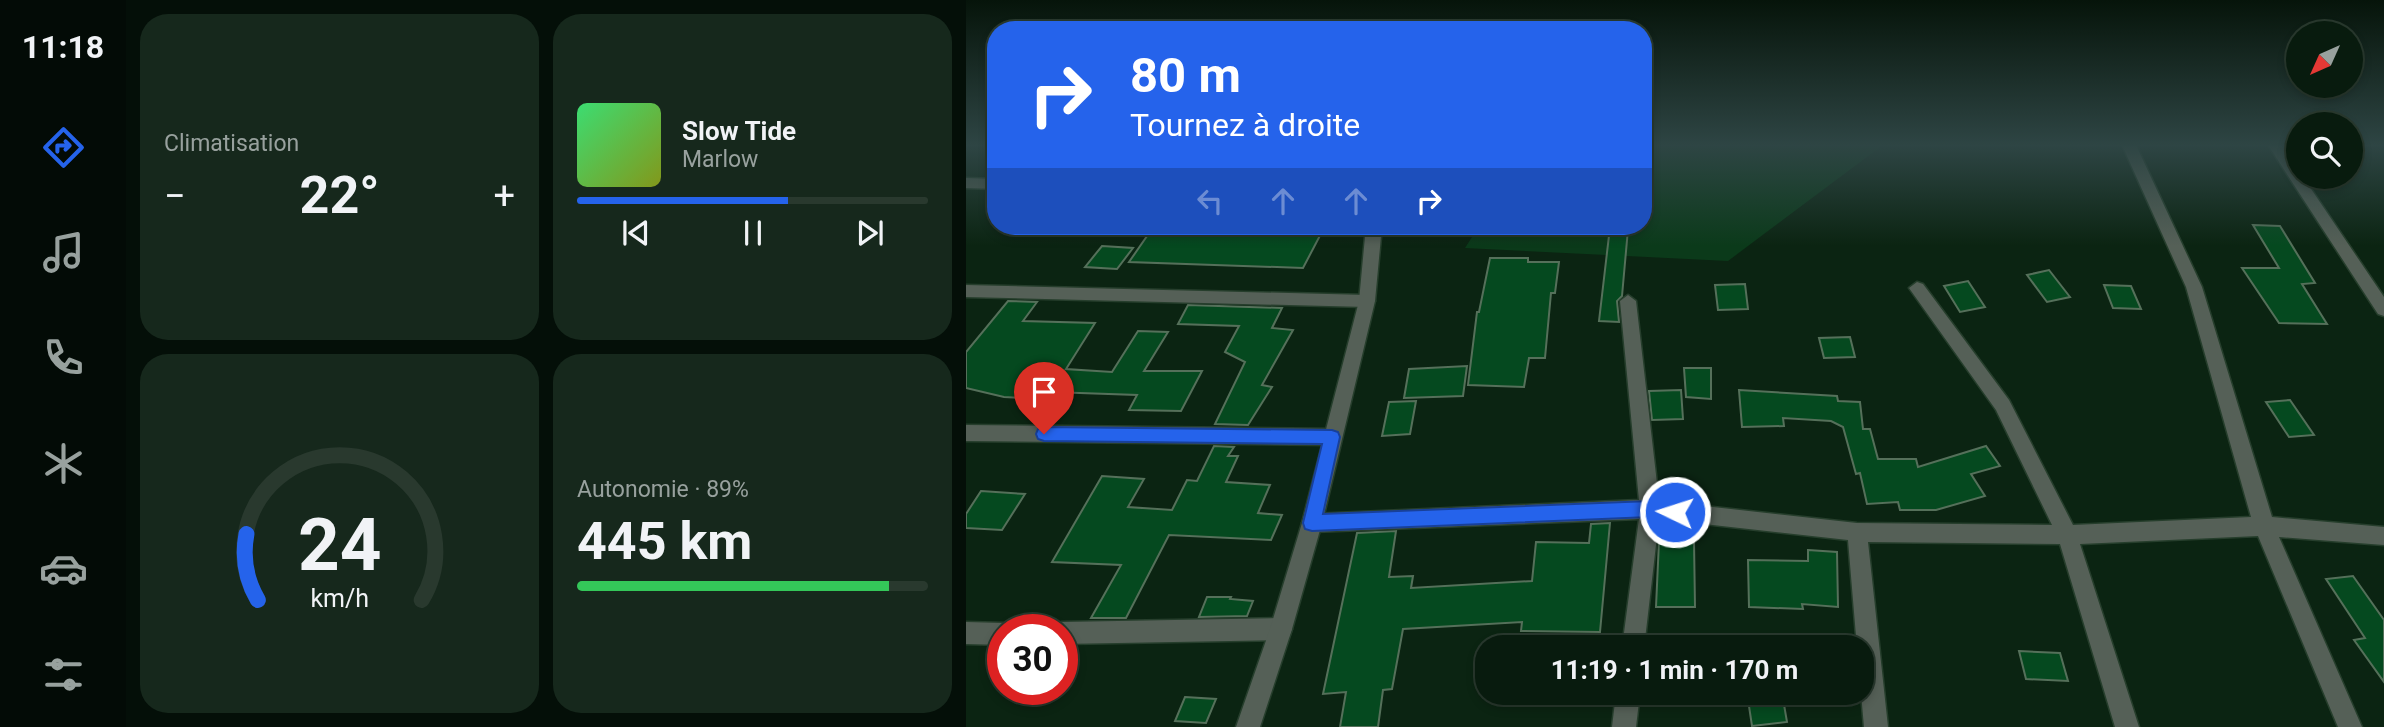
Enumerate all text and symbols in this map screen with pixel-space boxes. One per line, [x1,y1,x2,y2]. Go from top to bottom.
north arrow [2286,21,2362,98]
map controls [2286,21,2363,189]
text: 11:18 [22,28,104,66]
text: 80 m [1130,47,1241,104]
icon: right [1015,49,1106,140]
text: Tournez à droite [1130,106,1360,144]
button: search [2286,112,2363,189]
text: Slow Tide [682,116,796,146]
icon: directions [39,123,88,172]
text: Climatisation [164,130,299,157]
text: Marlow [682,146,758,173]
text: 22° [300,165,380,226]
text: − [164,174,186,218]
text: + [493,174,515,218]
icon: left [1191,182,1229,220]
icon: ahead [1264,182,1302,220]
icon: ahead [1337,182,1375,220]
icon: right [1410,182,1448,220]
icon: previous [617,214,655,252]
icon: pause [734,214,772,252]
icon: next [851,214,889,252]
icon: music [39,228,88,277]
icon: phone [39,333,88,382]
pin [1014,362,1074,434]
icon: arrive [1025,373,1063,411]
icon: climate [39,439,88,488]
position arrow [1638,475,1712,549]
text: Autonomie · 89% [577,476,749,503]
text: 24 [298,502,381,588]
text: 445 km [577,511,752,572]
icon: car [39,544,88,593]
text: km/h [310,583,369,612]
speed limit sign: 30 [987,614,1078,705]
icon: filters [39,650,88,699]
text: 11:19 · 1 min · 170 m [1551,655,1798,685]

